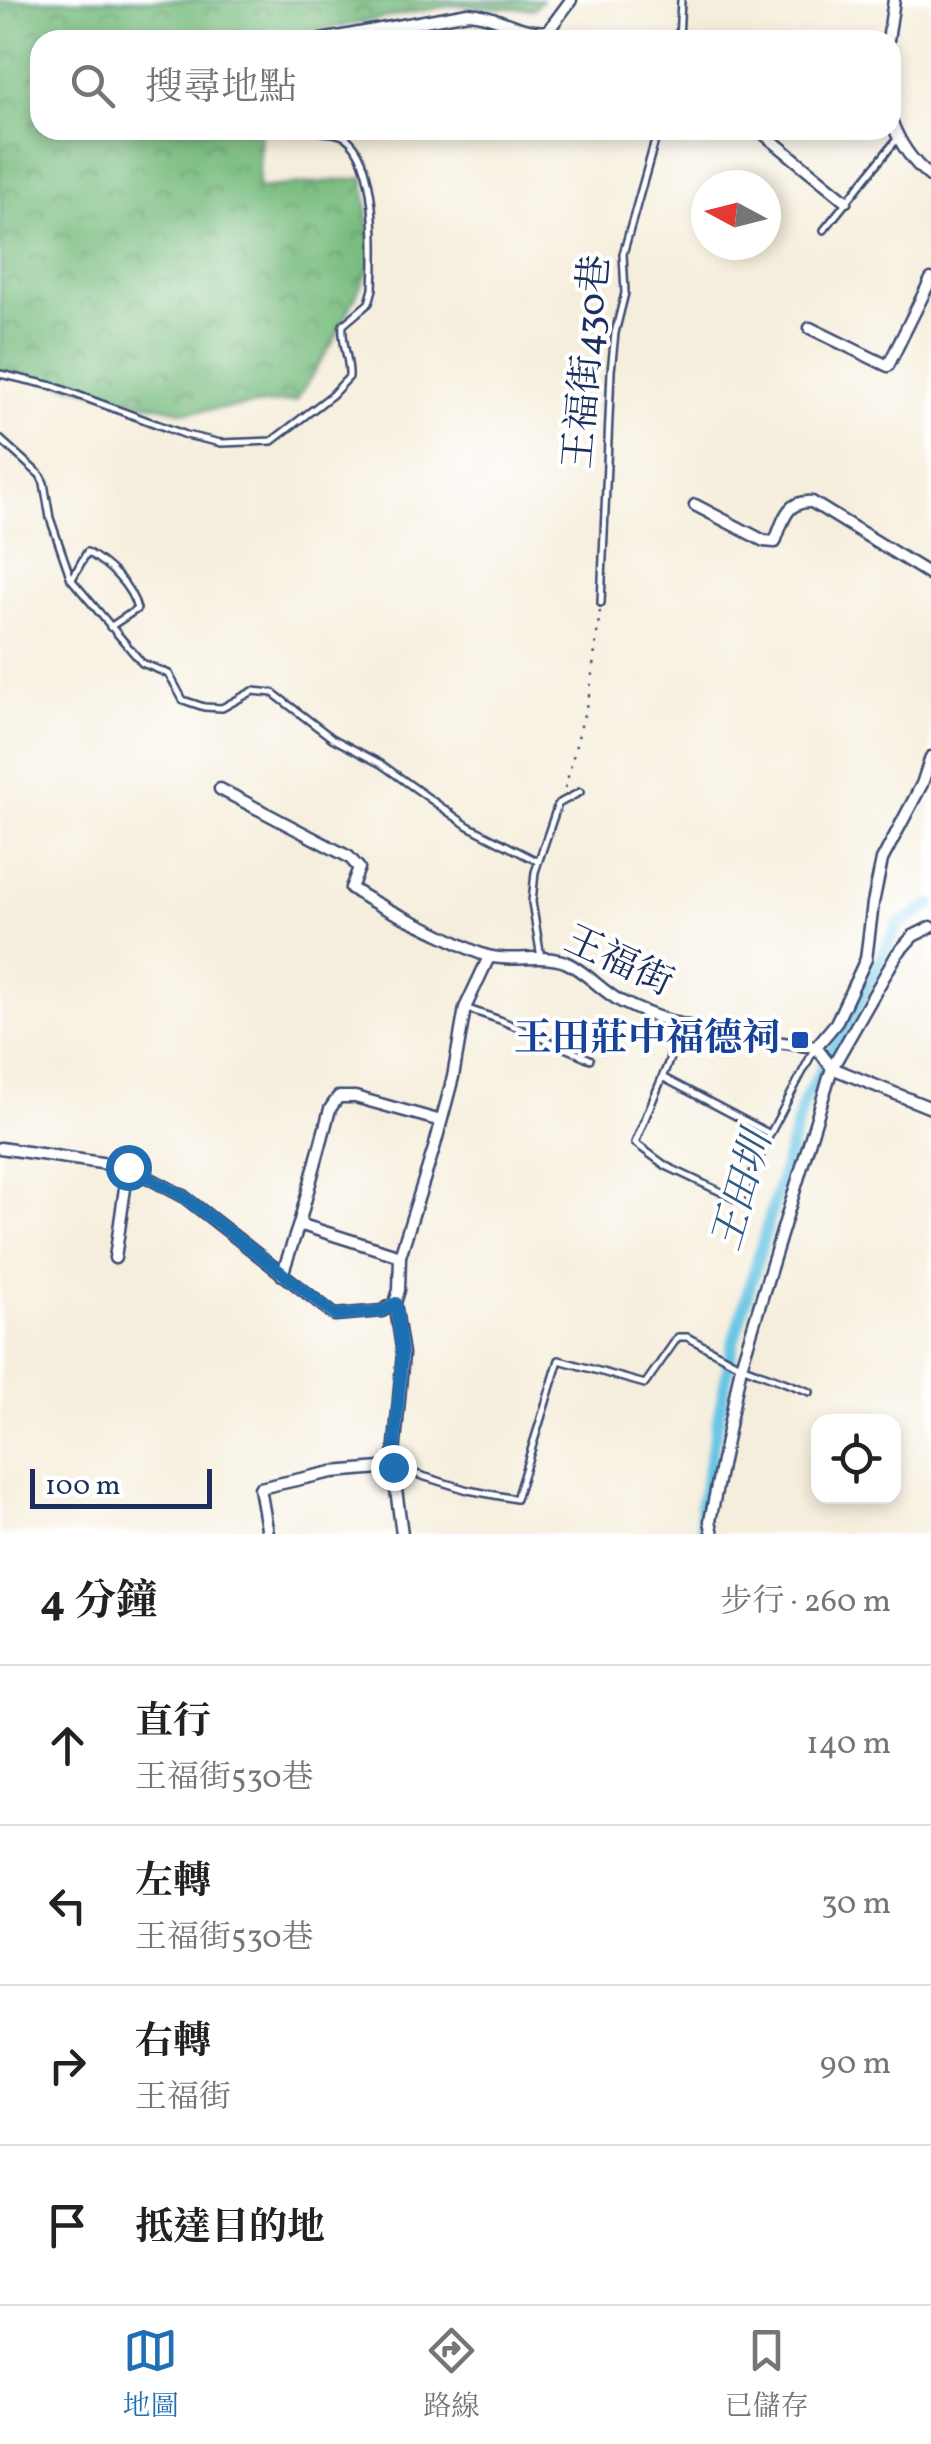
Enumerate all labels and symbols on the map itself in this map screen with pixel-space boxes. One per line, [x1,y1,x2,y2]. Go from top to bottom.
north arrow [691,170,781,260]
street label: 王福街430巷 [553,253,625,471]
street label: 王福街 [555,915,681,1011]
place label: 王田莊中福德祠 [514,1014,780,1067]
marker: 王田莊中福德祠 [789,1029,811,1051]
water label: 王田圳 [701,1121,789,1257]
route start [106,1145,152,1191]
route end [371,1445,417,1491]
scale bar [30,1464,212,1508]

